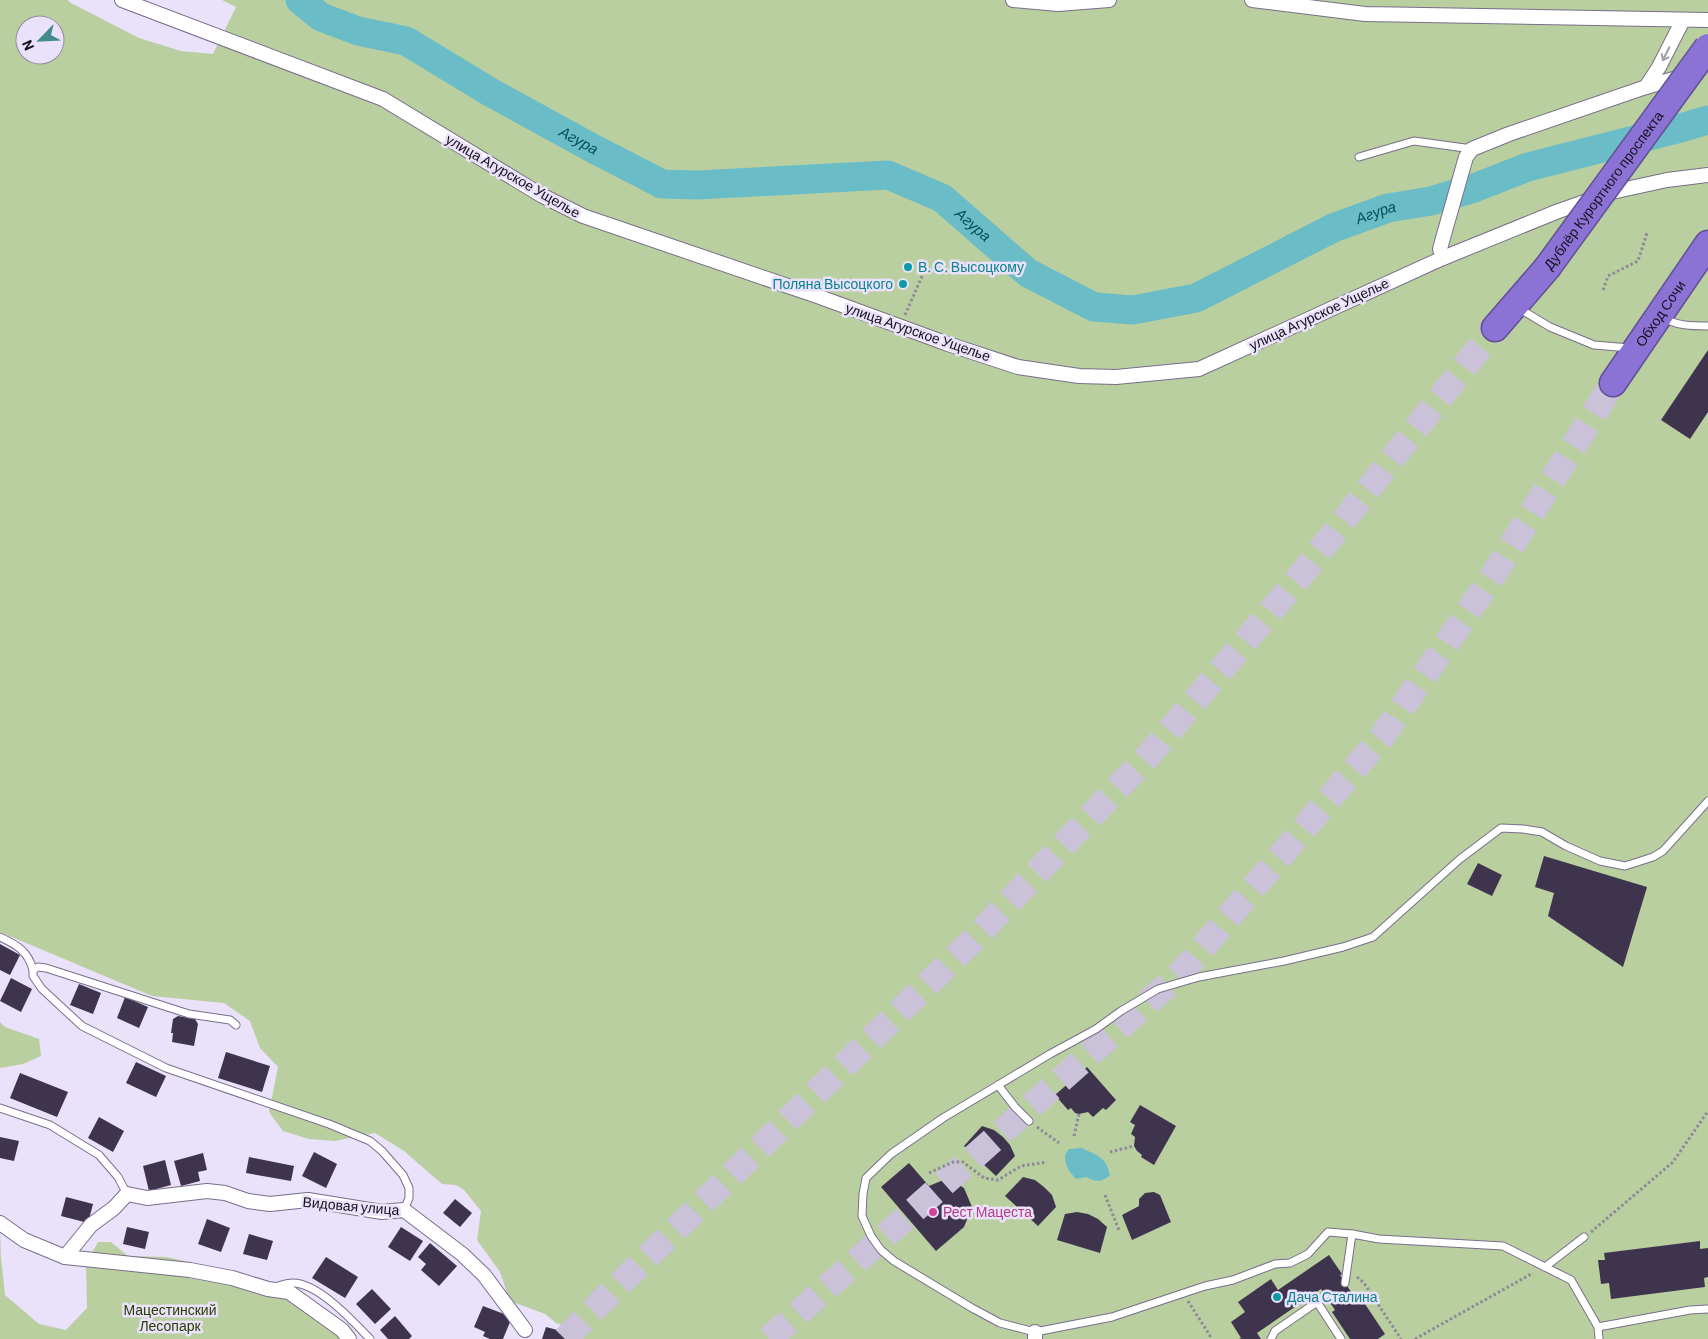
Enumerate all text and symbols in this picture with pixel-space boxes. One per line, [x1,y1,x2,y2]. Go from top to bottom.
north arrow [15,15,65,65]
text: N [18,38,37,53]
one-way arrow [1661,46,1670,61]
street label: Дублёр Курортного проспекта [1540,107,1667,273]
water label: Агура [556,121,602,158]
street label: улица Агурское Ущелье [443,130,584,221]
water label: Агура [1352,197,1397,227]
water label: Агура [951,203,995,245]
place label: В. С. Высоцкому [918,258,1024,275]
marker: В. С. Высоцкому [902,261,914,273]
street label: улица Агурское Ущелье [1246,274,1392,353]
place label: Поляна Высоцкого [772,275,893,292]
street label: Обход Сочи [1631,277,1689,350]
marker: Поляна Высоцкого [897,278,909,290]
street label: улица Агурское Ущелье [843,299,993,364]
street label: Видовая улица [302,1193,400,1218]
place label: Рест Мацеста [943,1203,1032,1220]
marker: Рест Мацеста [927,1206,939,1218]
place label: Дача Сталина [1287,1288,1378,1305]
marker: Дача Сталина [1271,1291,1283,1303]
park label: Мацестинский Лесопарк [124,1301,216,1334]

